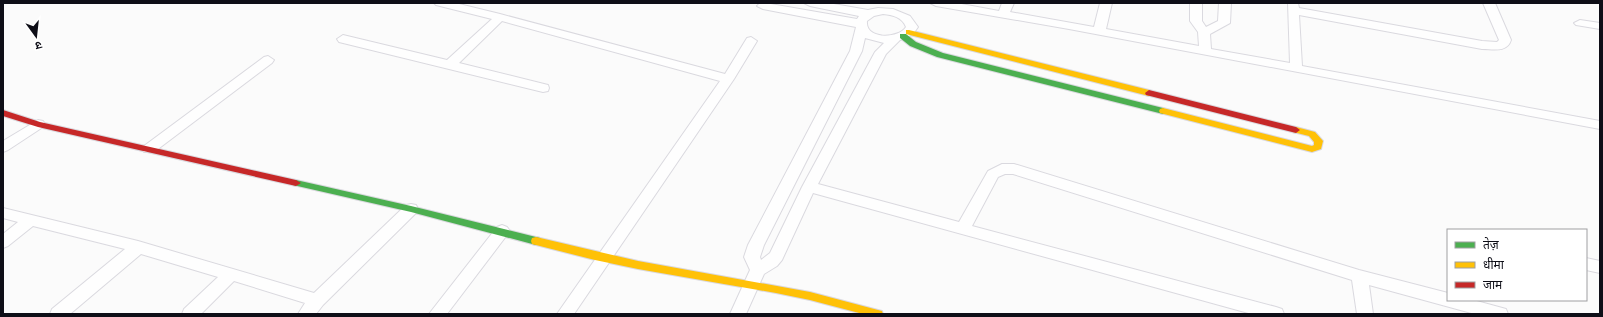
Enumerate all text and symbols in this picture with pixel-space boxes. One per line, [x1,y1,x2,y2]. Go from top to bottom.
north arrow [16,16,56,56]
text: उ [33,38,44,53]
legend [1447,229,1587,301]
text: तेज़ [1483,237,1500,252]
text: धीमा [1483,257,1505,272]
text: जाम [1483,277,1503,292]

